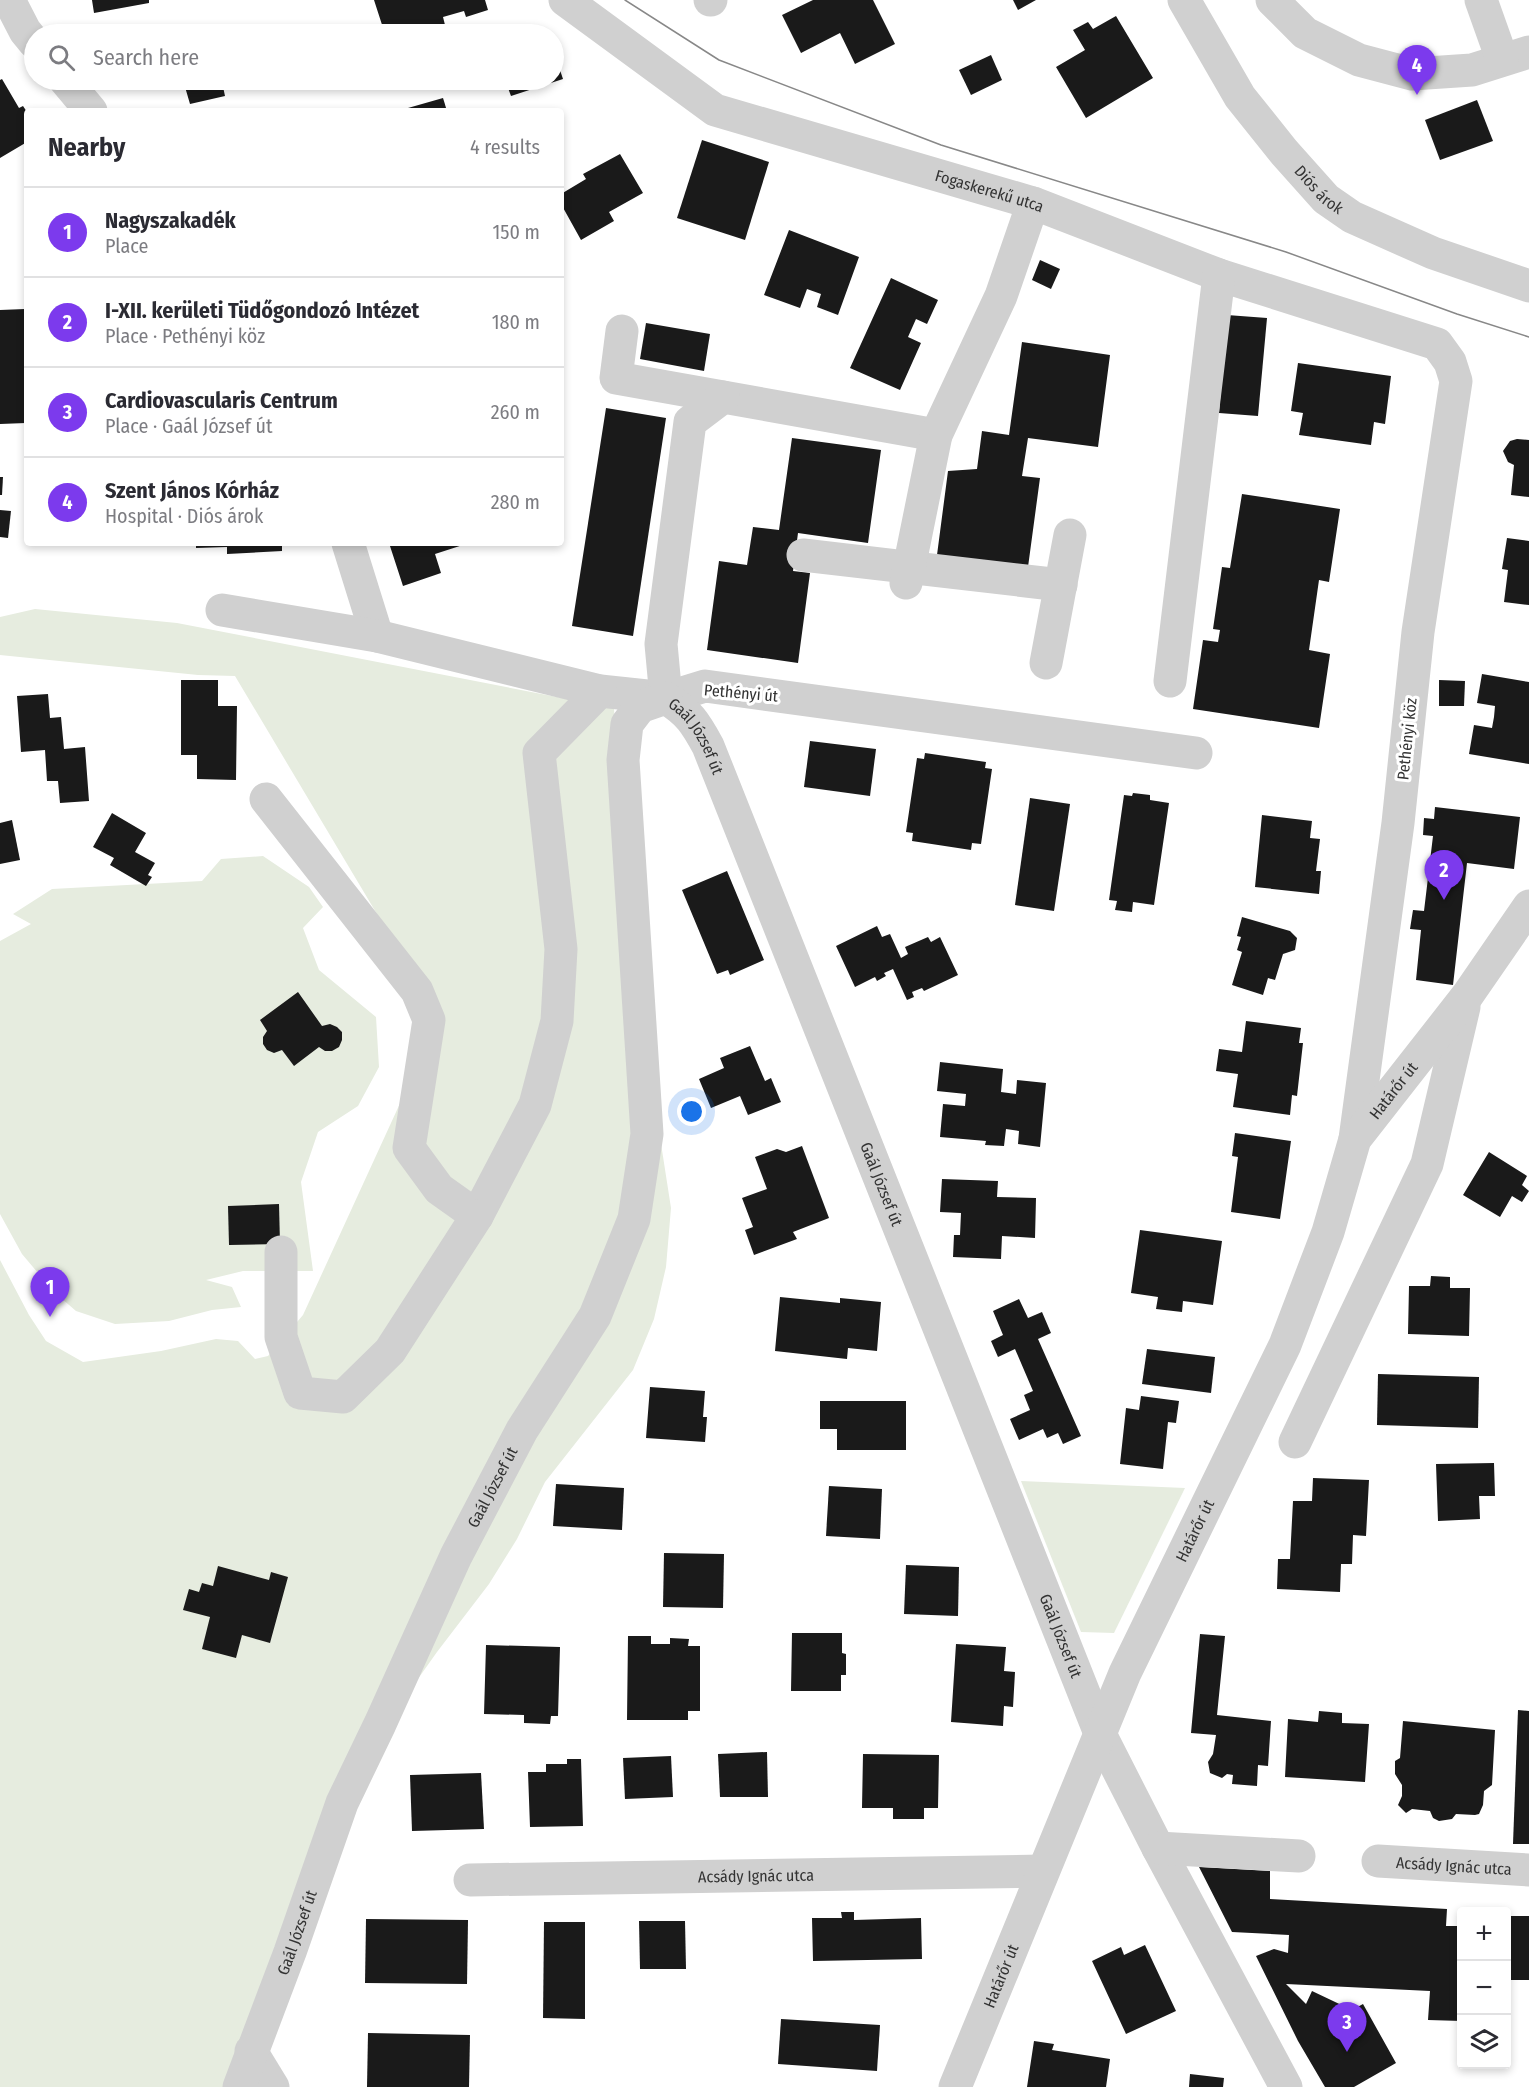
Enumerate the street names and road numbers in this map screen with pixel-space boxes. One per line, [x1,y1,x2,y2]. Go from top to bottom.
street label: Diós árok [1291,161,1348,218]
street label: Fogaskerekű utca [933,165,1047,216]
street label: Pethényi út [703,680,780,706]
street label: Gaál József út [665,693,728,778]
street label: Pethényi köz [1393,697,1421,781]
street label: Határőr út [1365,1058,1422,1123]
street label: Gaál József út [857,1139,907,1229]
street label: Gaál József út [463,1443,521,1531]
street label: Határőr út [1171,1496,1218,1565]
street label: Gaál József út [1036,1591,1087,1681]
street label: Acsády Ignác utca [1395,1853,1512,1878]
street label: Acsády Ignác utca [698,1865,814,1886]
street label: Gaál József út [273,1887,321,1977]
street label: Határőr út [979,1941,1022,2011]

